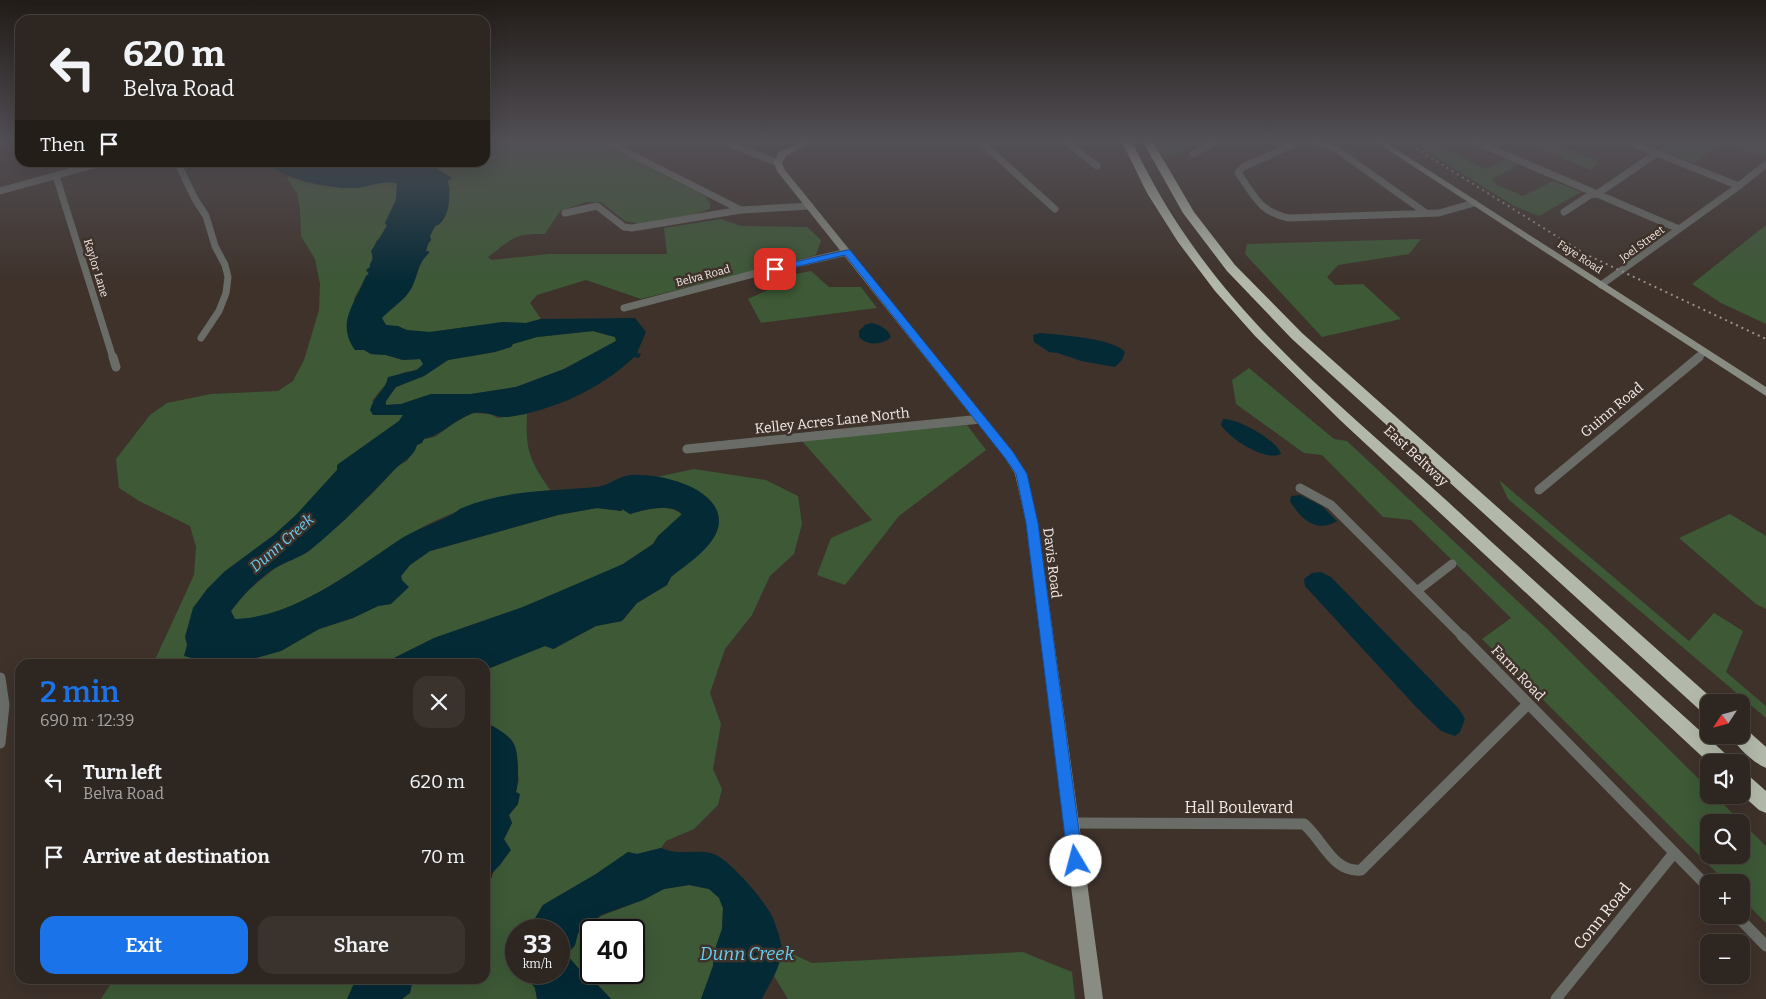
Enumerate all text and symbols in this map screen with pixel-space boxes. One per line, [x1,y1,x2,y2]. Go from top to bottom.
text: 620 m [123,33,225,75]
icon: left [40,35,105,100]
text: Belva Road [123,75,234,102]
icon: arrive [95,130,123,158]
text: Then [40,133,85,156]
street label: Joel Street [1616,223,1667,265]
street label: Kaylor Lane [81,237,111,299]
street label: Faye Road [1555,238,1605,277]
pin [754,248,796,290]
icon: arrive [761,255,789,283]
street label: Belva Road [674,262,732,289]
street label: Guinn Road [1577,379,1647,441]
street label: Kelley Acres Lane North [754,404,911,438]
street label: East Beltway [1380,422,1452,490]
water label: Dunn Creek [246,510,318,576]
street label: Davis Road [1039,527,1065,599]
street label: Farm Road [1488,642,1548,704]
text: 2 min [40,674,119,710]
button: close [413,676,465,728]
north arrow [1700,694,1750,744]
map controls [1700,694,1750,984]
text: 690 m · 12:39 [40,711,134,730]
button: sound [1700,754,1750,804]
text: Turn left [83,761,162,784]
icon: left [40,768,68,796]
text: 620 m [410,770,465,793]
text: Belva Road [83,784,164,803]
street label: Hall Boulevard [1185,798,1294,817]
button: search [1700,814,1750,864]
position arrow [1049,834,1101,886]
icon: arrive [40,843,68,871]
text: Arrive at destination [83,845,270,868]
text: 70 m [422,845,465,868]
button: + [1700,874,1750,924]
street label: Conn Road [1569,878,1635,953]
button: Exit [40,916,248,974]
button: Share [258,916,465,974]
speed limit sign: 40 [580,919,645,984]
text: 33 [523,930,552,960]
button: − [1700,934,1750,984]
water label: Dunn Creek [700,943,794,965]
text: km/h [523,957,552,971]

